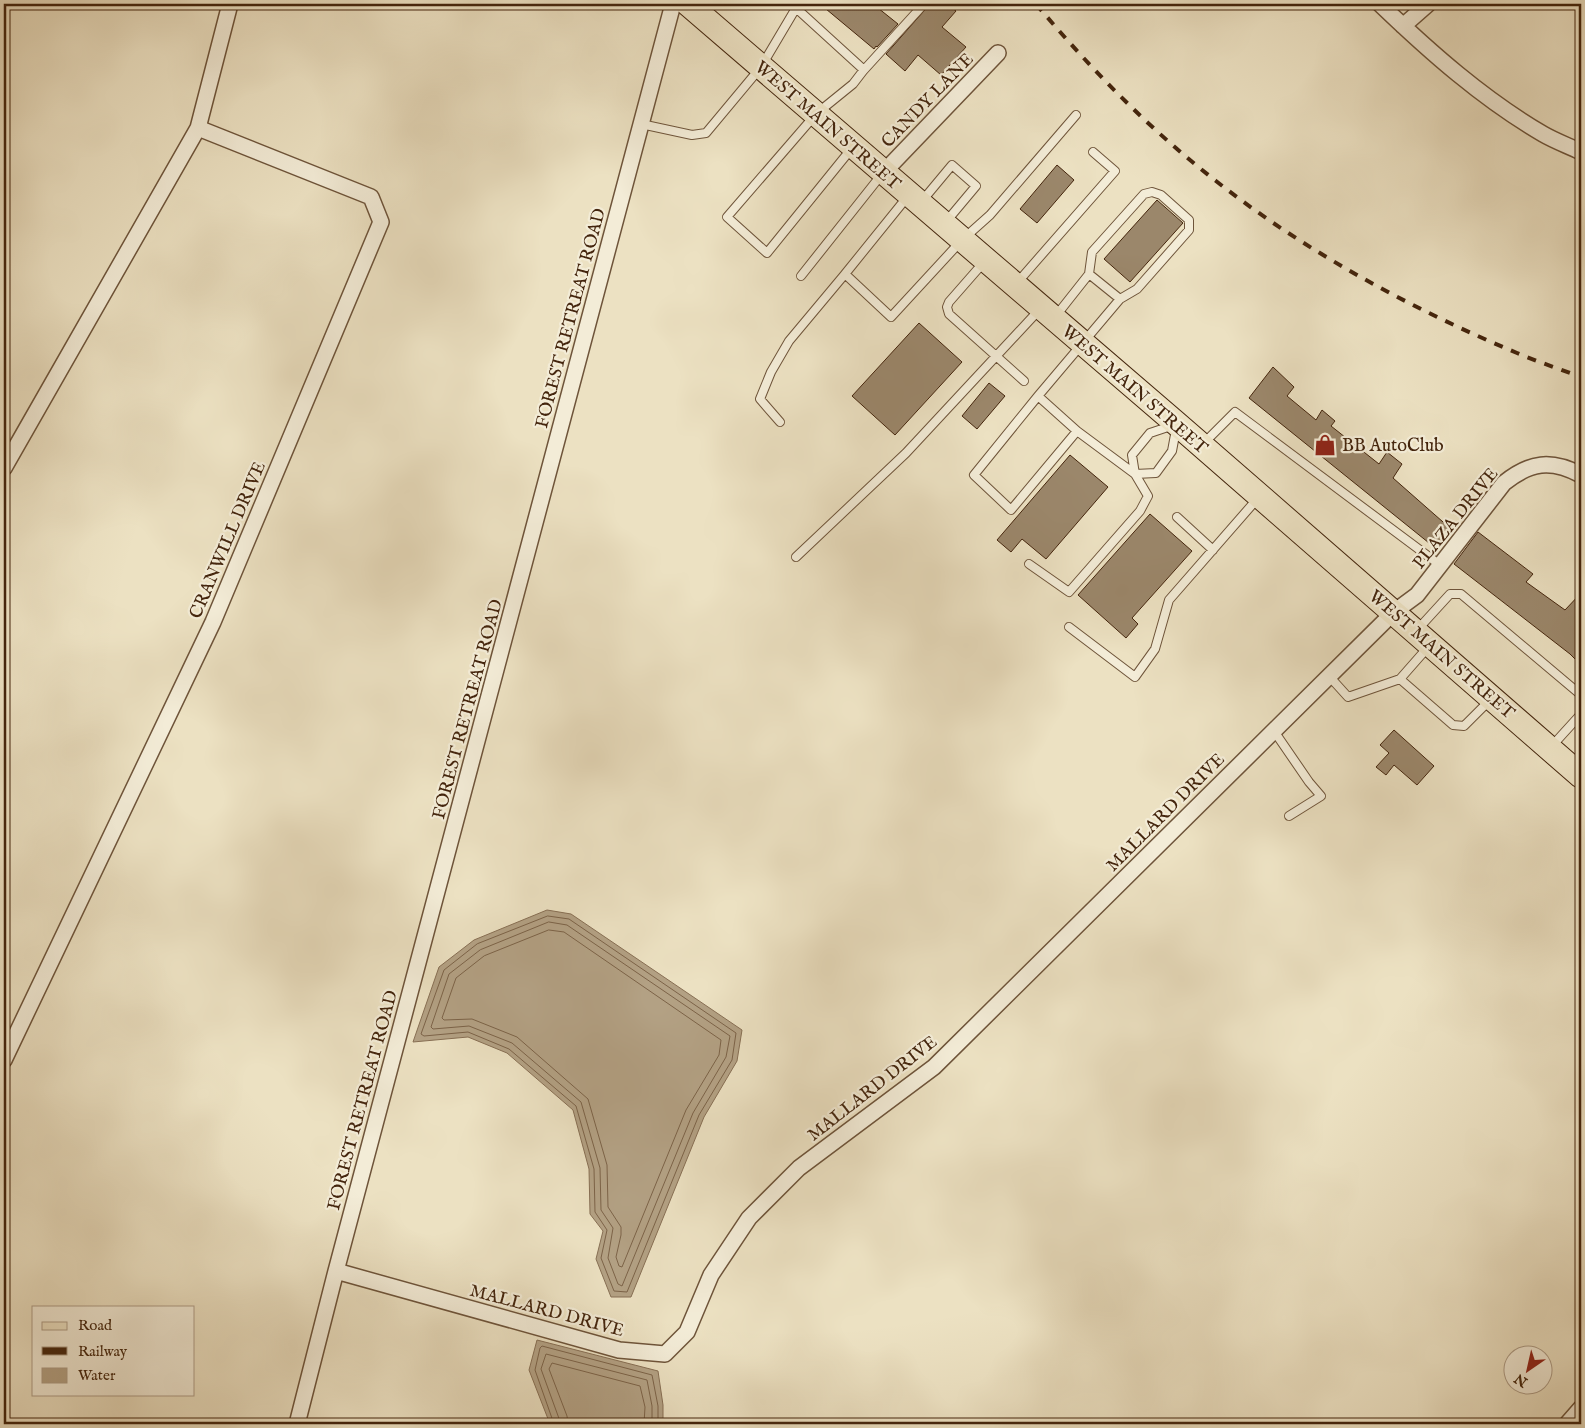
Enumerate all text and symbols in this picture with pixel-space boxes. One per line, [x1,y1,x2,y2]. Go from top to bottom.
street label: CANDY LANE [877,49,979,153]
street label: WEST MAIN STREET [749,56,905,196]
street label: FOREST RETREAT ROAD [531,206,612,431]
street label: WEST MAIN STREET [1056,320,1212,460]
shop icon: BB AutoClub [1312,432,1338,458]
place label: BB AutoClub [1342,435,1444,458]
street label: CRANWILL DRIVE [185,459,272,623]
street label: PLAZA DRIVE [1408,464,1504,574]
street label: WEST MAIN STREET [1363,585,1519,725]
street label: FOREST RETREAT ROAD [428,597,509,822]
street label: MALLARD DRIVE [1102,749,1230,877]
street label: FOREST RETREAT ROAD [323,988,404,1213]
street label: MALLARD DRIVE [803,1031,943,1147]
street label: MALLARD DRIVE [467,1280,626,1343]
legend [32,1306,195,1396]
text: Road [78,1316,113,1335]
text: Railway [78,1342,128,1361]
north arrow [1502,1346,1552,1396]
text: Water [78,1366,116,1385]
text: N [1511,1369,1532,1391]

